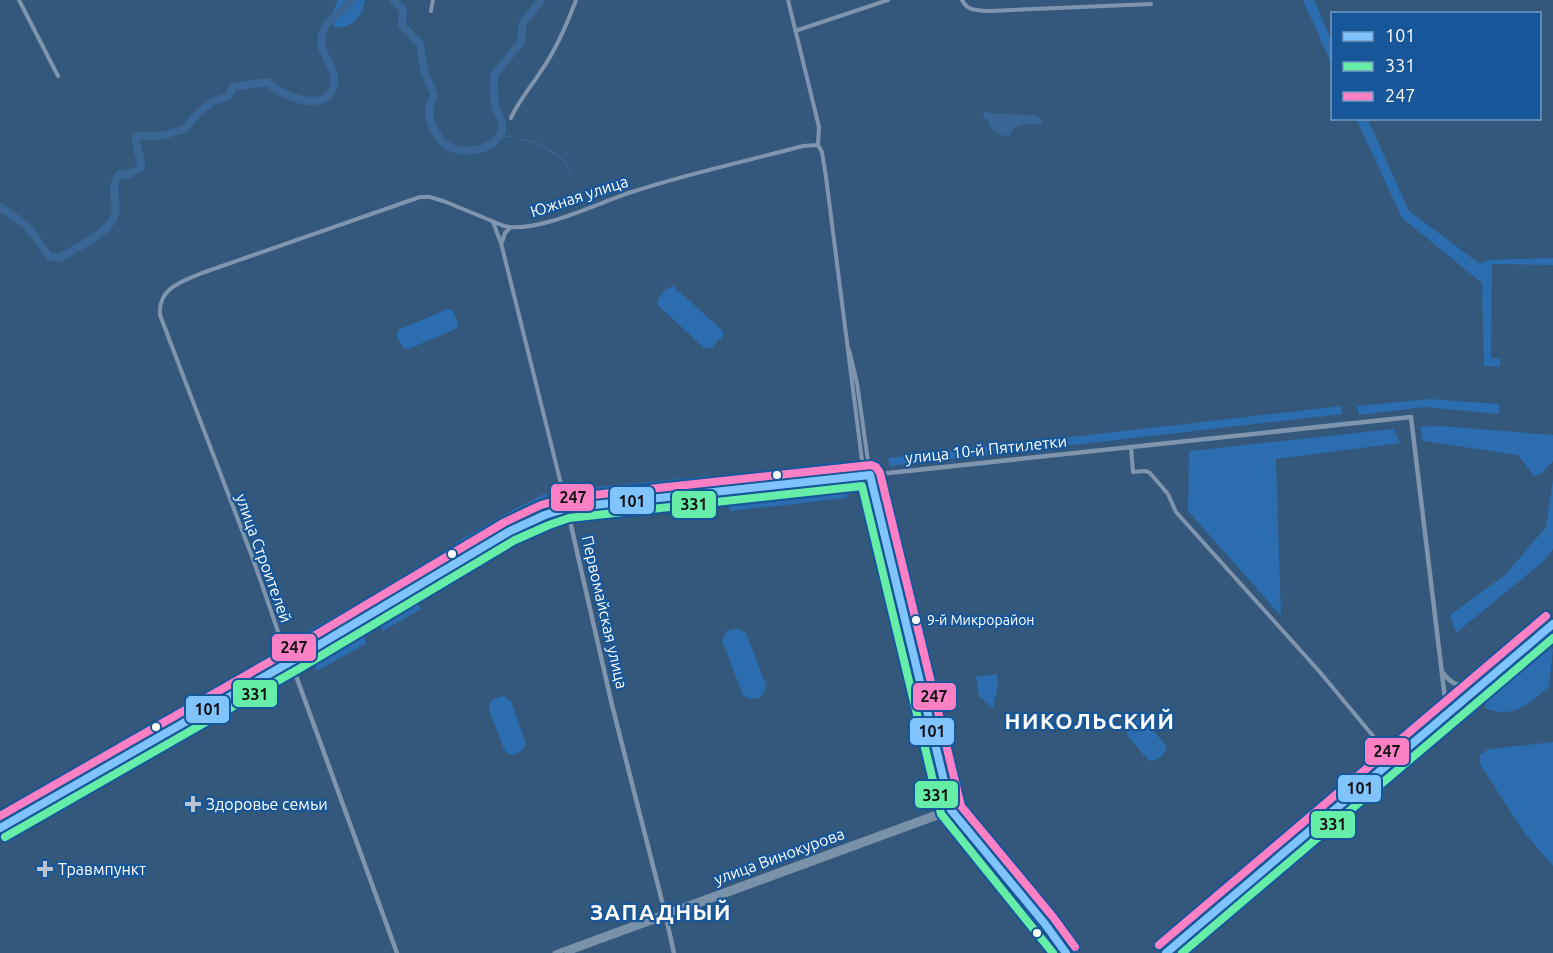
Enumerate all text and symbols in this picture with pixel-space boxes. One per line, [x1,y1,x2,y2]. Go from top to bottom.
legend [1331,12,1541,120]
text: 101 [1385,25,1415,45]
text: 331 [1385,55,1415,75]
text: 247 [1385,85,1415,105]
street label: Южная улица [528,172,630,220]
street label: улица 10-й Пятилетки [904,432,1068,466]
unlabelled marker [771,469,783,481]
line badge: 247 [550,483,595,512]
line badge: 101 [609,486,655,515]
text: 247 [559,488,587,506]
line badge: 331 [671,490,717,519]
street label: улица Строителей [232,491,296,625]
text: 101 [618,492,646,510]
text: 331 [680,495,708,513]
street label: Первомайская улица [579,534,631,690]
unlabelled marker [446,548,458,560]
place label: 9-й Микрорайон [927,612,1035,628]
marker: 9-й Микрорайон [910,614,922,626]
line badge: 247 [271,633,317,662]
text: 247 [280,638,308,656]
line badge: 331 [232,679,278,708]
line badge: 247 [912,682,957,711]
text: 331 [241,685,269,703]
text: 247 [920,687,948,705]
line badge: 101 [185,695,230,724]
text: 101 [194,700,222,718]
district label: НИКОЛЬСКИЙ [1005,708,1175,733]
line badge: 101 [909,717,955,746]
unlabelled marker [150,721,162,733]
text: 101 [918,722,946,740]
line badge: 247 [1364,737,1410,766]
text: 247 [1373,742,1401,760]
line badge: 101 [1337,774,1382,803]
text: 101 [1346,779,1374,797]
line badge: 331 [914,780,959,809]
text: 331 [922,786,950,804]
marker: Здоровье семьи [184,795,202,813]
place label: Здоровье семьи [206,795,328,813]
line badge: 331 [1310,810,1356,839]
text: 331 [1319,815,1347,833]
street label: улица Винокурова [711,824,847,888]
marker: Травмпункт [36,860,54,878]
place label: Травмпункт [58,860,146,878]
district label: ЗАПАДНЫЙ [590,899,732,924]
unlabelled marker [1031,927,1043,939]

